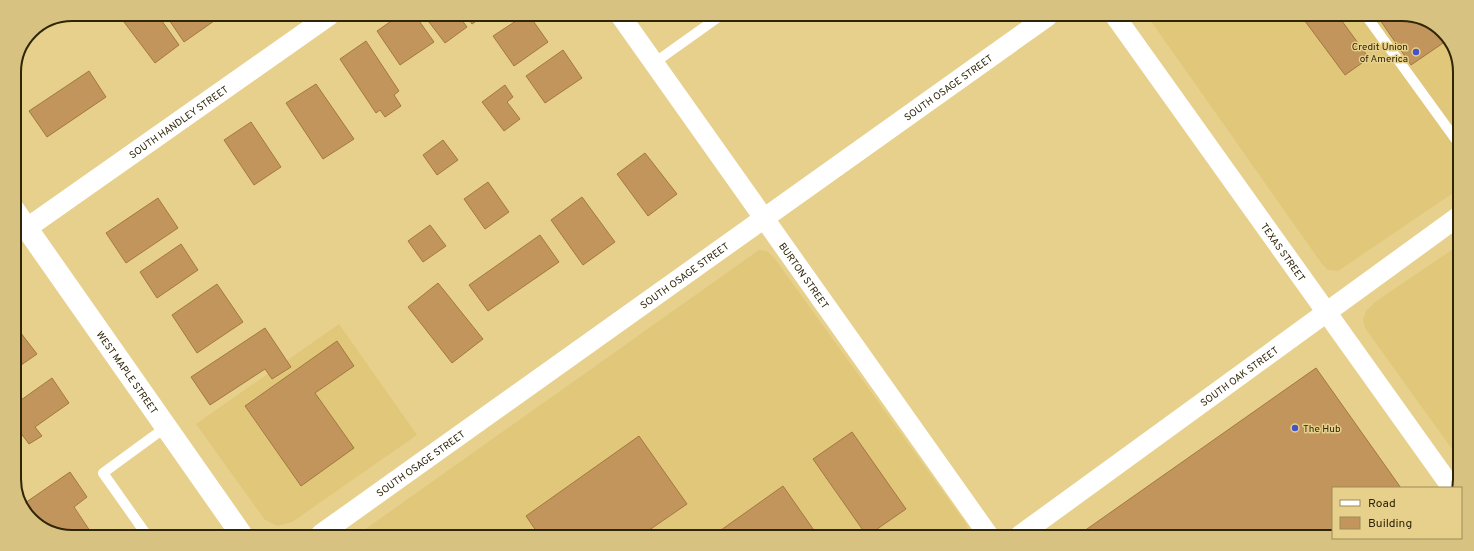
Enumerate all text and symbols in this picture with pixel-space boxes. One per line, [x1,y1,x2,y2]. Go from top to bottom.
place label: Credit Union of America [1352,41,1408,66]
marker: Credit Union of America [1411,47,1421,57]
street label: SOUTH OSAGE STREET [902,52,996,124]
street label: SOUTH HANDLEY STREET [127,83,232,162]
street label: TEXAS STREET [1257,221,1308,285]
street label: SOUTH OSAGE STREET [638,240,732,312]
street label: BURTON STREET [775,241,831,312]
street label: WEST MAPLE STREET [93,329,160,417]
street label: SOUTH OAK STREET [1198,344,1282,410]
marker: The Hub [1290,423,1300,433]
place label: The Hub [1303,423,1341,436]
street label: SOUTH OSAGE STREET [374,428,468,500]
legend [1332,487,1462,539]
text: Road [1368,496,1396,512]
text: Building [1368,516,1412,532]

